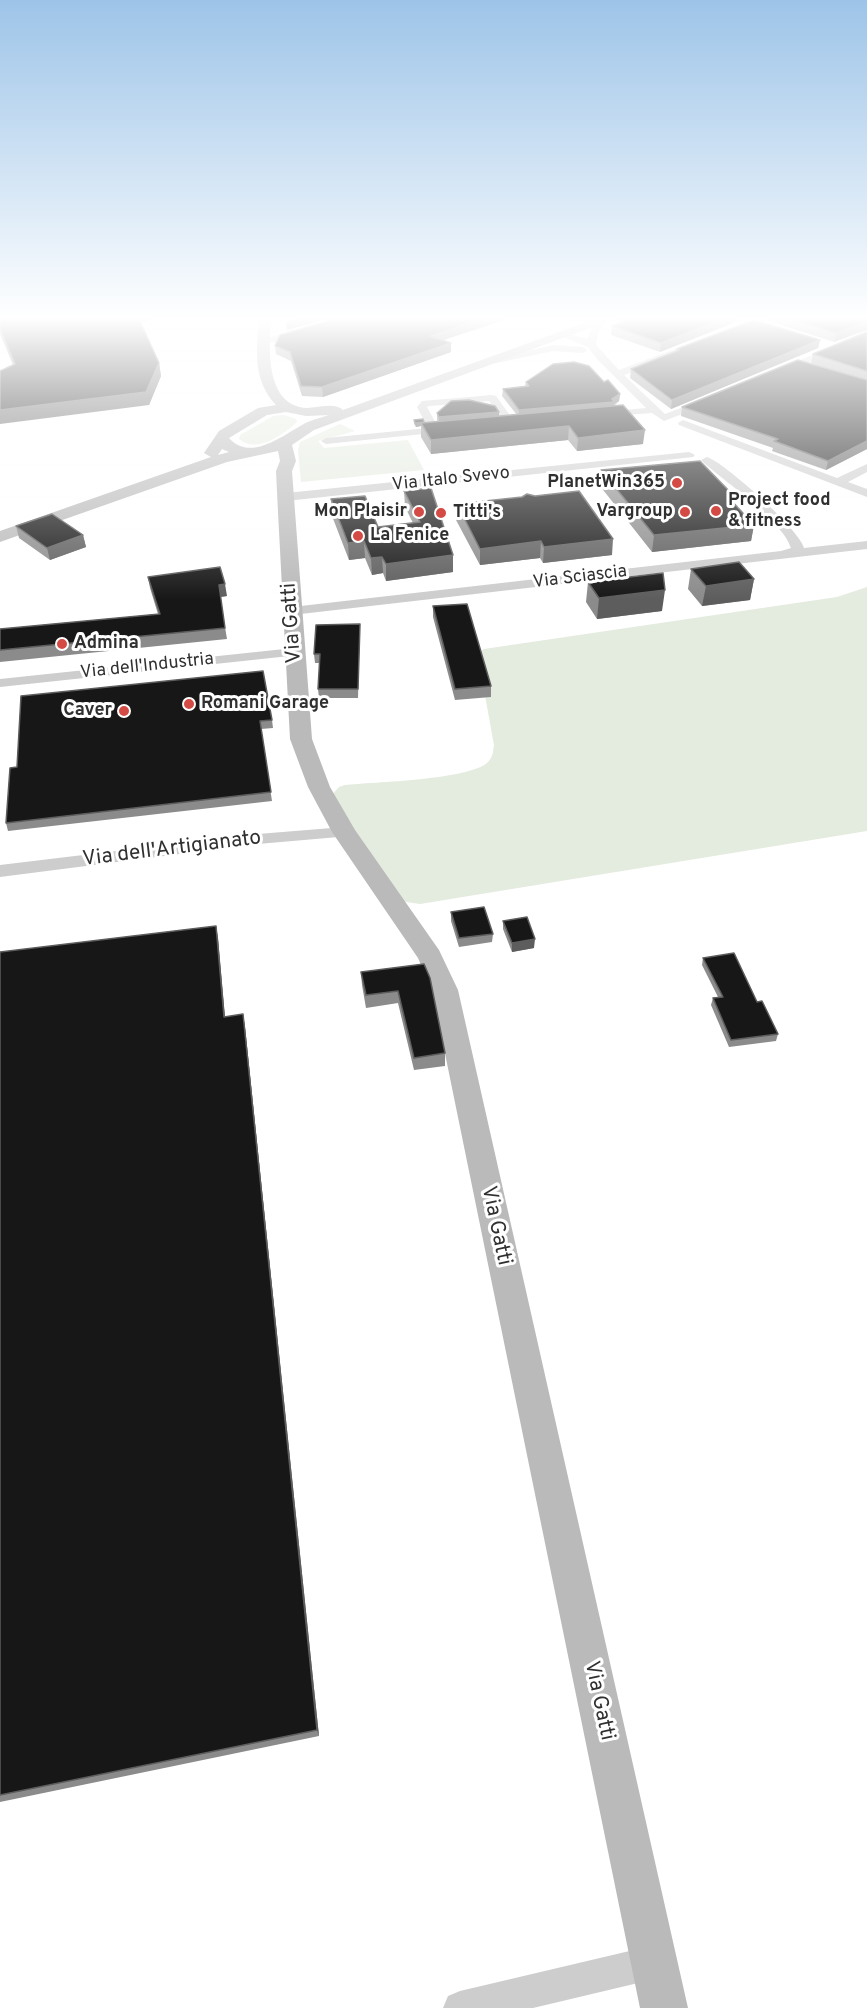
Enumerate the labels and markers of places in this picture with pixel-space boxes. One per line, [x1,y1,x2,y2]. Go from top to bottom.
place label: PlanetWin365 [547,472,665,494]
marker: PlanetWin365 [670,476,684,490]
place label: Project food & fitness [728,490,831,532]
place label: Mon Plaisir [314,501,407,523]
place label: Vargroup [596,501,673,523]
place label: Titti's [453,502,501,524]
marker: Project food & fitness [709,504,723,518]
marker: Mon Plaisir [412,505,426,519]
marker: Vargroup [678,505,692,519]
marker: Titti's [434,506,448,520]
place label: La Fenice [370,525,449,547]
marker: La Fenice [351,529,365,543]
place label: Admina [74,633,139,655]
marker: Admina [55,637,69,651]
place label: Romani Garage [201,693,329,715]
marker: Romani Garage [182,697,196,711]
place label: Caver [63,700,112,722]
marker: Caver [117,704,131,718]

